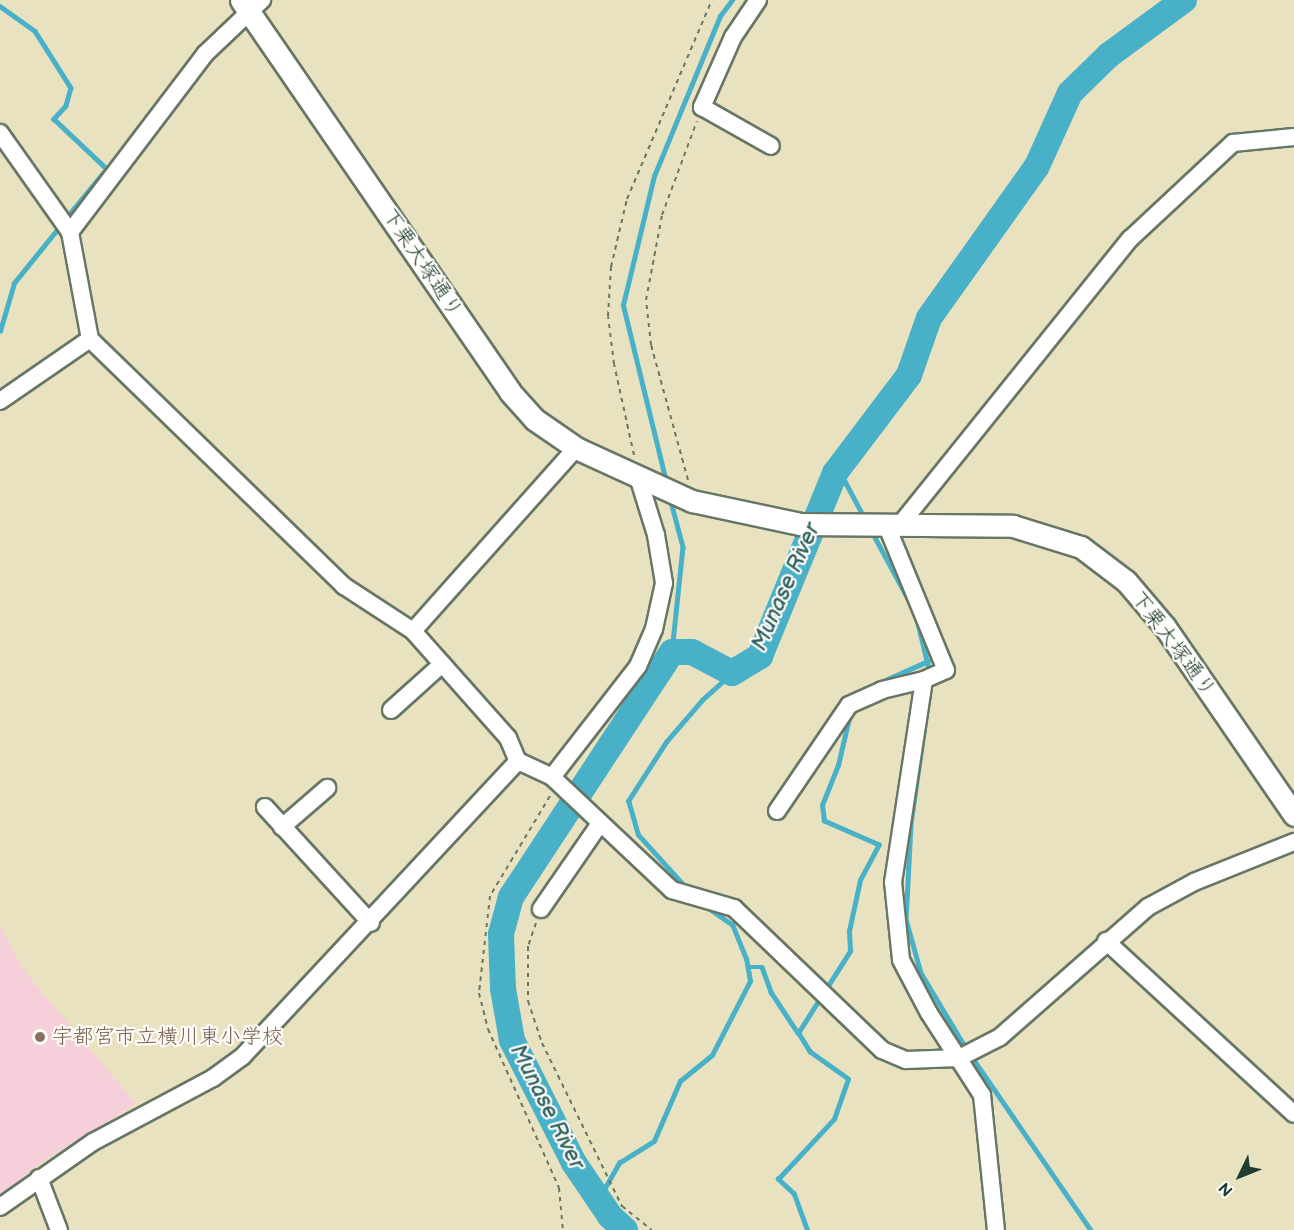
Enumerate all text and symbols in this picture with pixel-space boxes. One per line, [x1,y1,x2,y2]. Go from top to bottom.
street label: 下栗大塚通り [376,204,468,322]
water label: Munase River [746,519,826,655]
street label: 下栗大塚通り [1125,586,1221,702]
place label: 宇都宮市立横川東小学校 [52,1024,283,1050]
marker: 宇都宮市立横川東小学校 [33,1030,47,1044]
water label: Munase River [504,1040,590,1174]
north arrow [1210,1146,1270,1206]
text: N [1215,1178,1238,1199]

